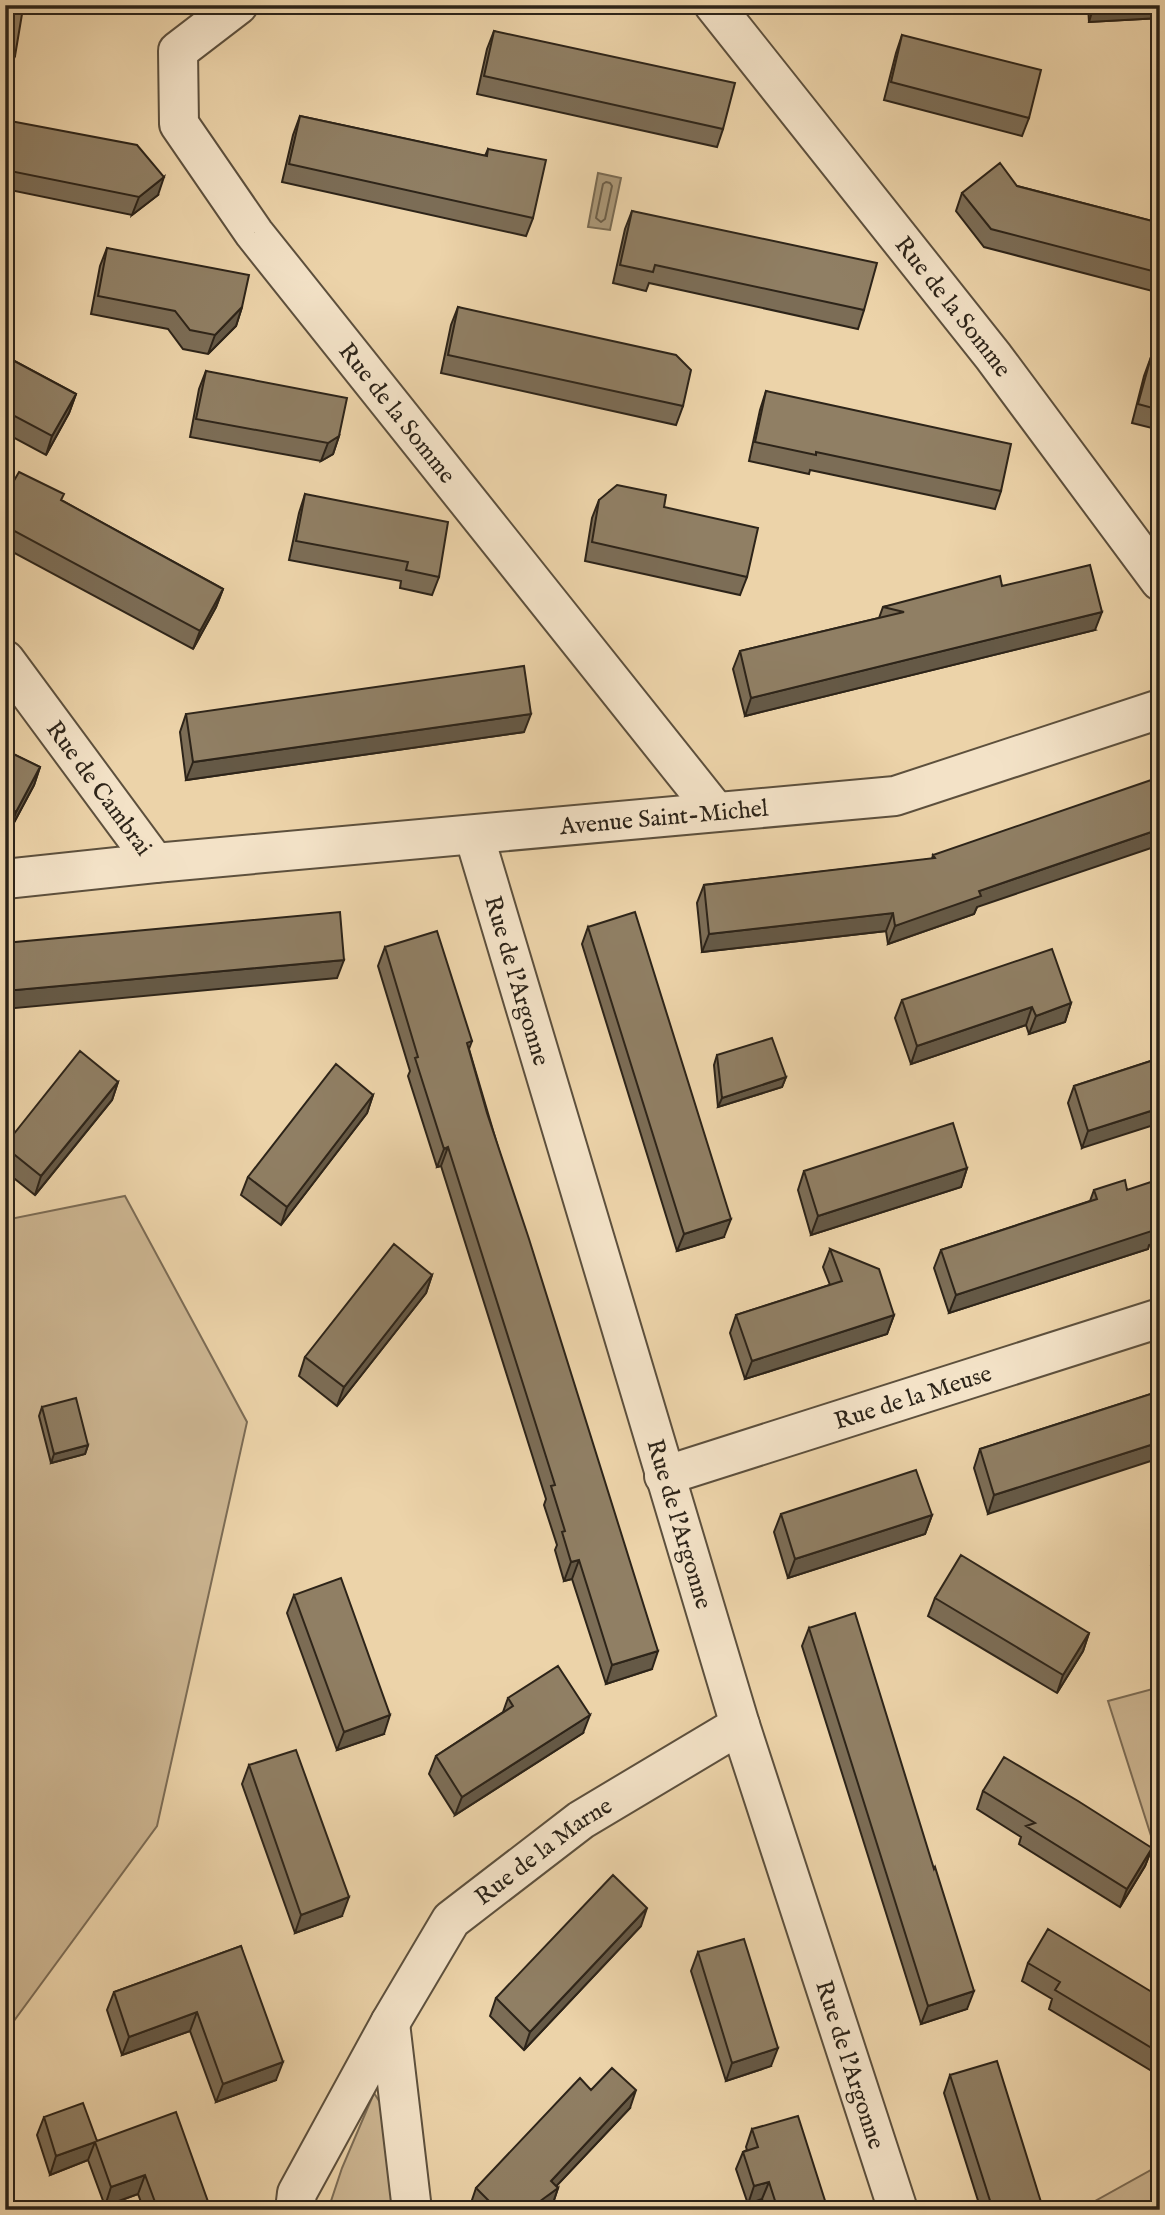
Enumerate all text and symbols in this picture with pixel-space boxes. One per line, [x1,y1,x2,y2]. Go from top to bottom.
street label: Rue de la Somme [887,231,1018,384]
street label: Rue de la Somme [331,337,462,490]
street label: Rue de Cambrai [38,715,158,862]
street label: Avenue Saint-Michel [557,794,770,843]
street label: Rue de l'Argonne [476,893,556,1070]
street label: Rue de la Meuse [831,1359,996,1438]
street label: Rue de l'Argonne [638,1436,718,1613]
street label: Rue de la Marne [469,1791,618,1913]
street label: Rue de l'Argonne [807,1977,891,2153]

